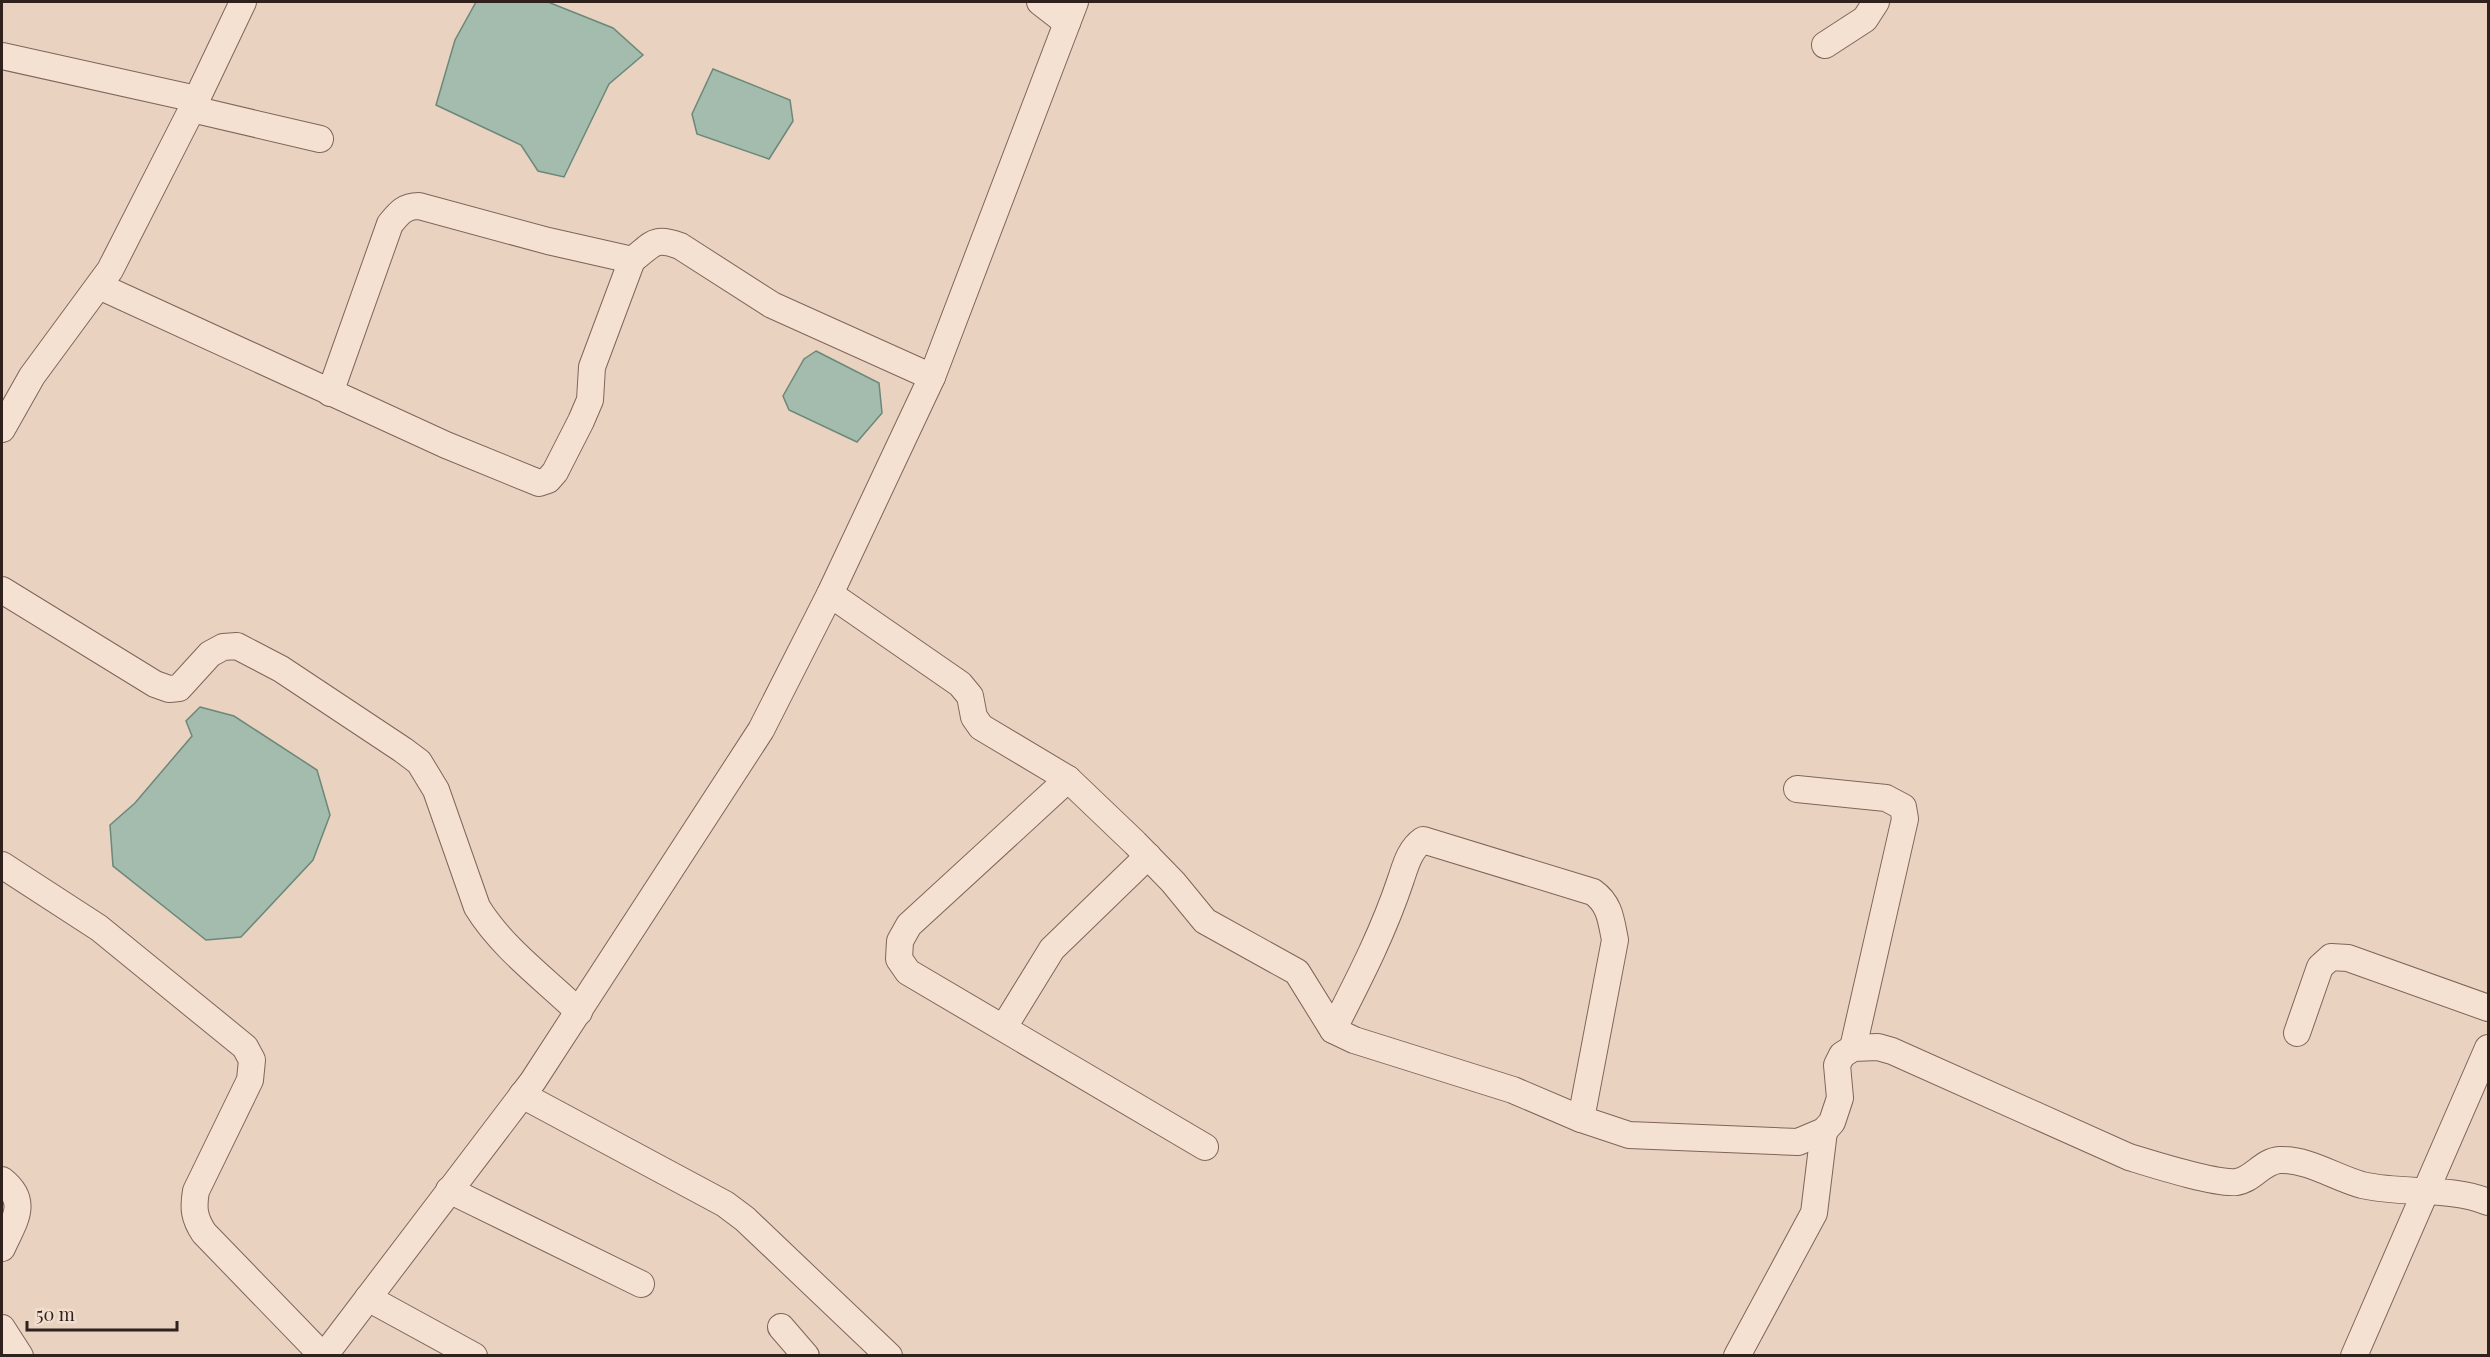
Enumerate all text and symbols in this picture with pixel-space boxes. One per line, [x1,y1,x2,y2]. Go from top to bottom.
scale bar [27,1294,177,1332]
text: 50 m [36,1302,75,1326]

